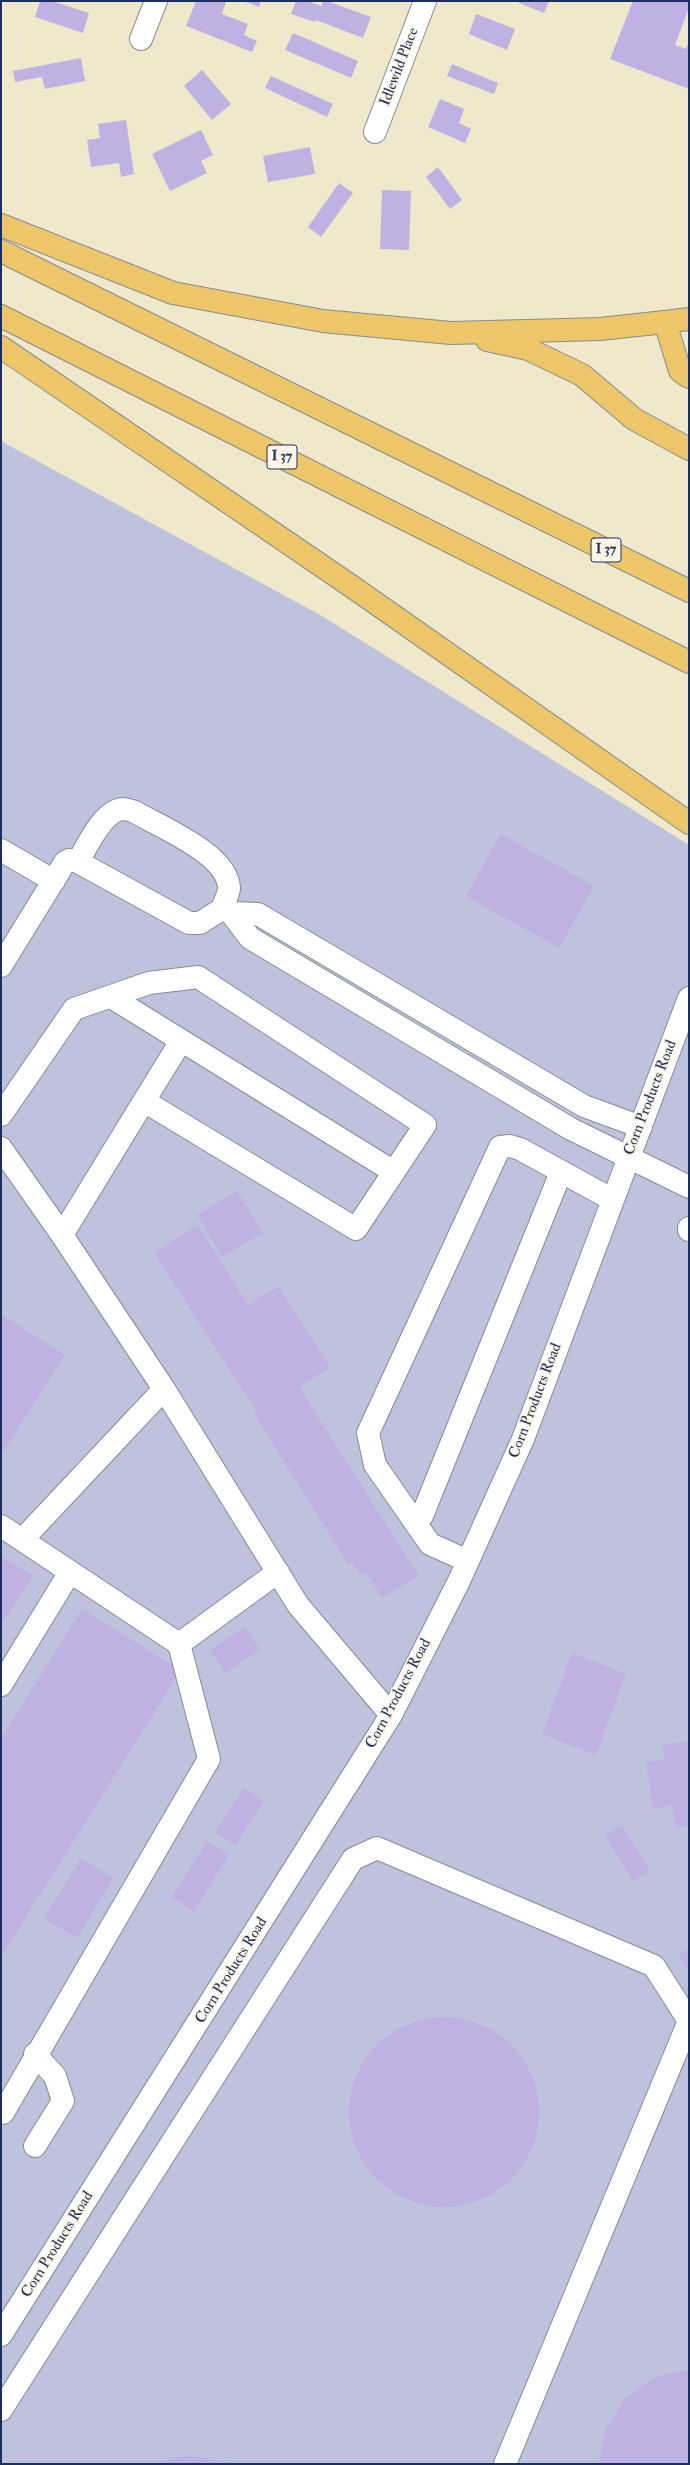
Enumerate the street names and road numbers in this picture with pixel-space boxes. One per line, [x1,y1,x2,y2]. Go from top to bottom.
street label: Idlewild Place [377,25,423,109]
road number: I 37 [267,445,297,469]
road number: I 37 [591,538,621,562]
street label: Corn Products Road [621,1038,681,1158]
street label: Corn Products Road [506,1341,566,1461]
street label: Corn Products Road [362,1636,436,1752]
street label: Corn Products Road [192,1915,272,2027]
street label: Corn Products Road [18,2189,98,2301]

